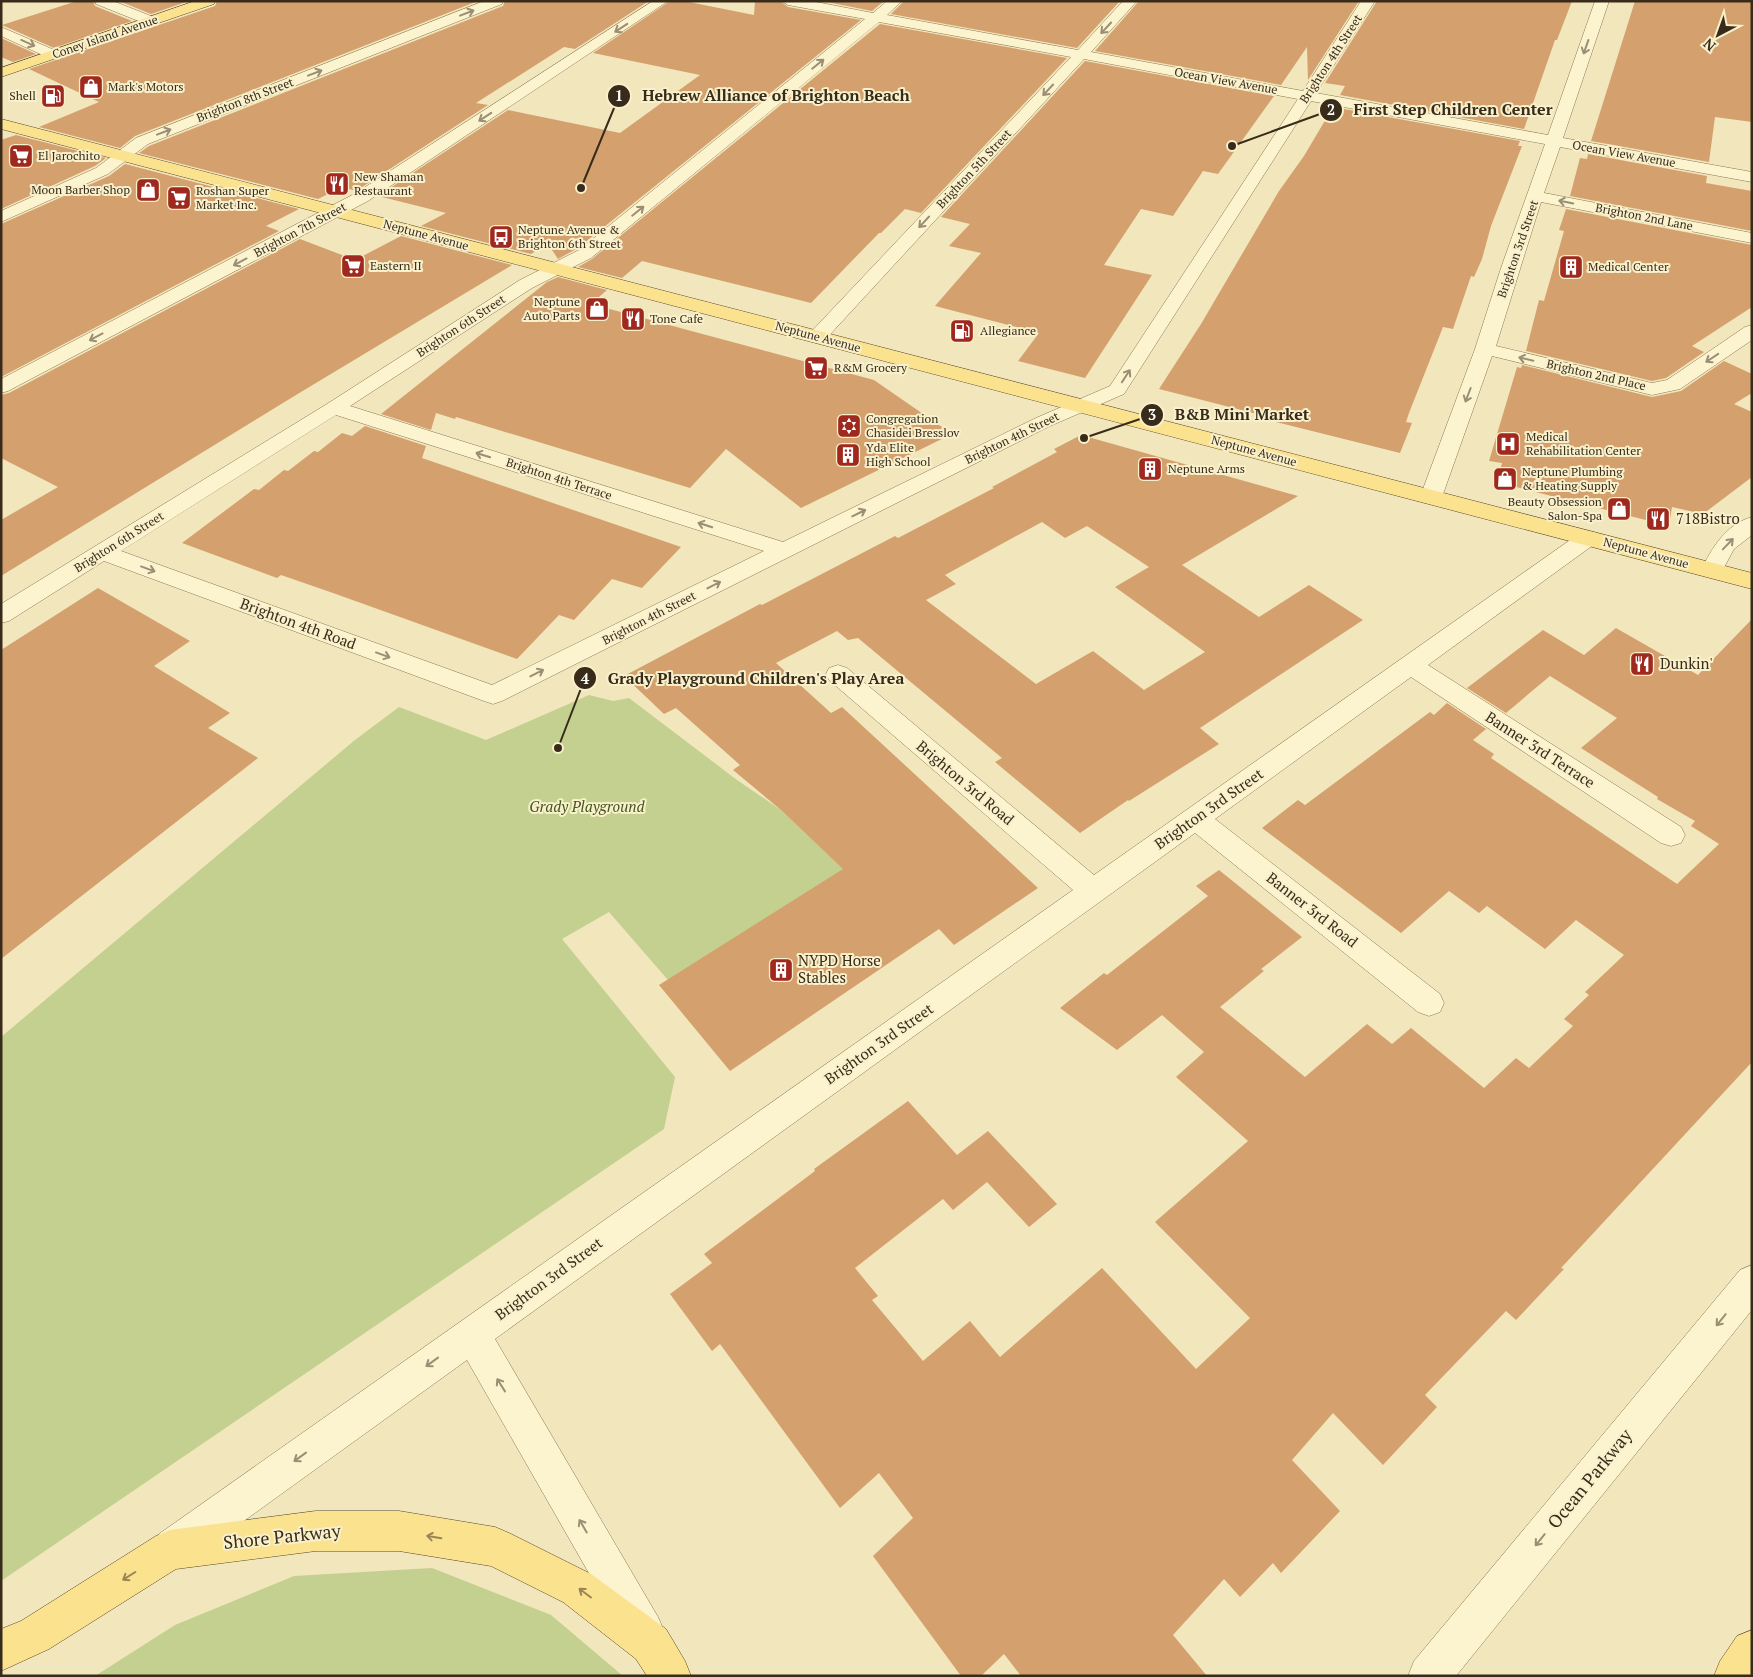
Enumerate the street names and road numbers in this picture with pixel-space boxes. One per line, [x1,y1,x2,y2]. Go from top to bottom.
street label: Coney Island Avenue [50,11,160,62]
street label: Brighton 4th Street [1296,11,1365,106]
street label: Ocean View Avenue [1173,64,1279,97]
street label: Brighton 8th Street [194,74,296,125]
street label: Brighton 5th Street [933,126,1015,211]
street label: Ocean View Avenue [1571,137,1677,170]
street label: Brighton 3rd Street [1494,197,1542,300]
street label: Brighton 7th Street [251,199,349,260]
street label: Brighton 2nd Lane [1594,200,1694,233]
street label: Neptune Avenue [382,216,471,253]
street label: Brighton 6th Street [413,291,508,360]
street label: Neptune Avenue [774,318,863,355]
street label: Brighton 2nd Place [1545,356,1647,393]
street label: Brighton 4th Street [962,408,1062,467]
street label: Neptune Avenue [1210,432,1299,469]
street label: Brighton 4th Terrace [504,454,614,503]
street label: Brighton 6th Street [71,508,167,575]
street label: Neptune Avenue [1602,534,1691,571]
street label: Brighton 4th Street [600,587,699,648]
street label: Brighton 4th Road [238,593,359,653]
street label: Banner 3rd Terrace [1482,706,1599,792]
street label: Brighton 3rd Road [913,735,1019,829]
street label: Brighton 3rd Street [1150,763,1267,853]
street label: Banner 3rd Road [1263,867,1362,951]
street label: Brighton 3rd Street [820,998,937,1088]
street label: Brighton 3rd Street [491,1232,607,1324]
street label: Ocean Parkway [1542,1423,1637,1533]
street label: Shore Parkway [222,1518,343,1554]

